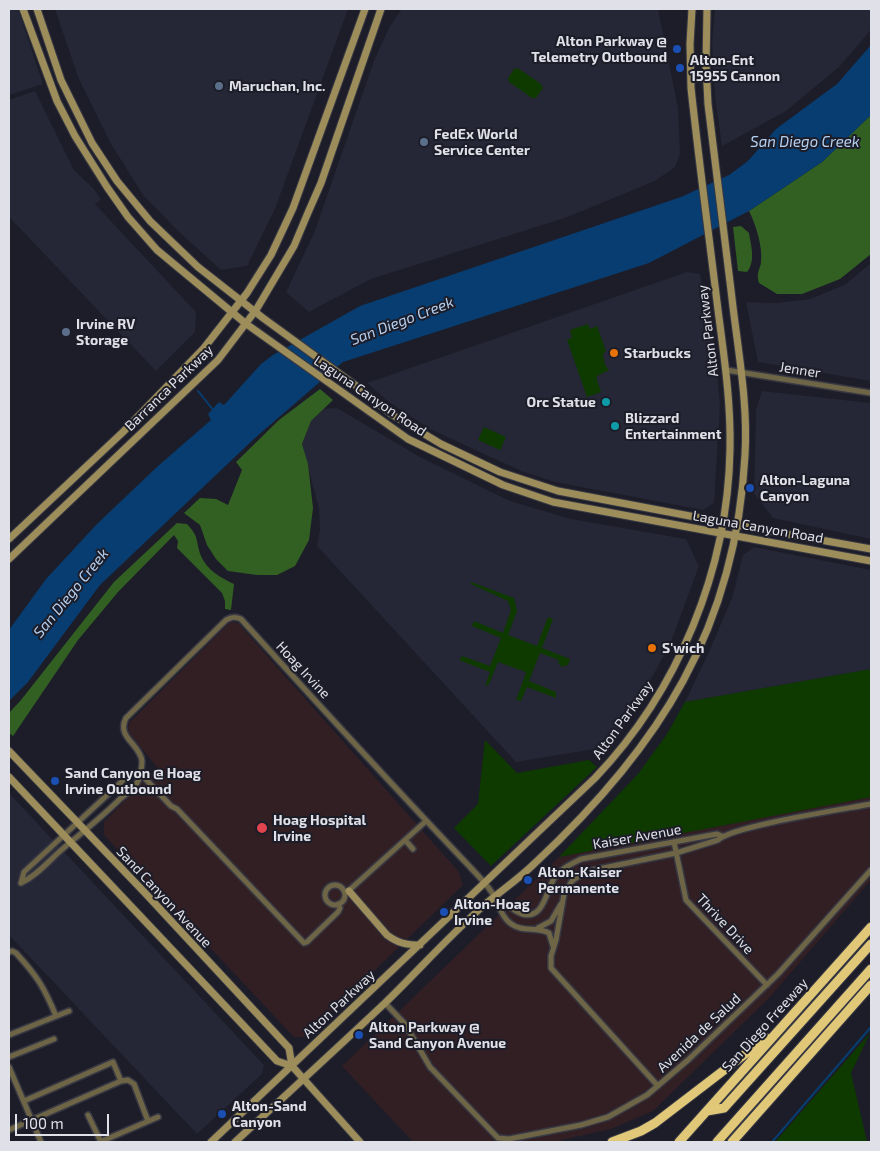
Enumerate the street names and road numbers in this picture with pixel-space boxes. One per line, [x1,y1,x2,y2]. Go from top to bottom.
street label: Alton Parkway [694,284,722,378]
street label: Barranca Parkway [121,342,217,434]
street label: Laguna Canyon Road [311,352,429,440]
street label: Jenner [778,358,822,382]
street label: Laguna Canyon Road [691,507,825,547]
street label: Hoag Irvine [272,638,334,702]
street label: Alton Parkway [589,678,657,762]
street label: Kaiser Avenue [591,821,683,853]
street label: Sand Canyon Avenue [113,843,215,951]
street label: Thrive Drive [693,890,757,958]
street label: Alton Parkway [299,966,379,1042]
street label: San Diego Freeway [719,975,811,1075]
street label: Avenida de Salud [654,990,744,1076]

